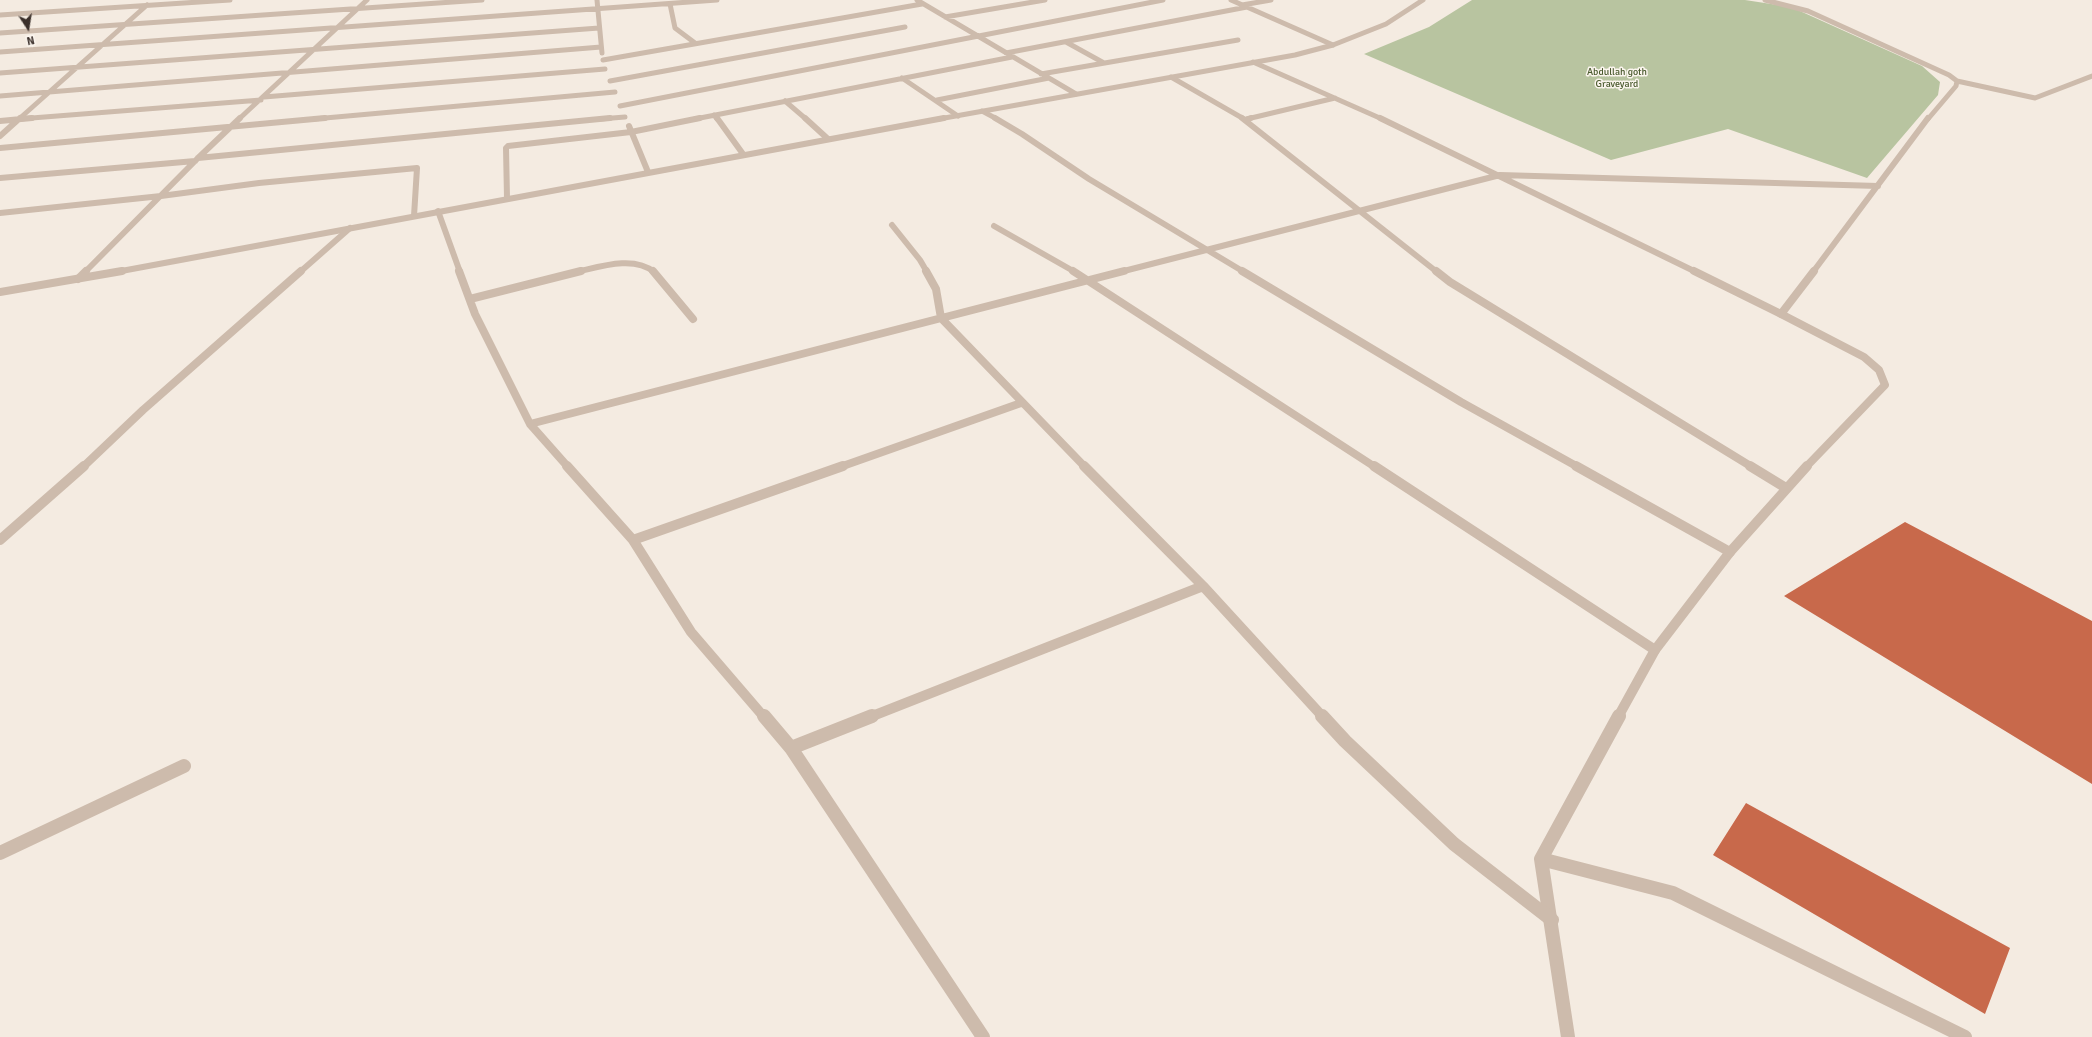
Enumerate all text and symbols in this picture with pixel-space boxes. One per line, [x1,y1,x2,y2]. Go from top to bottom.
north arrow [8,8,48,48]
text: N [26,33,36,47]
park label: Abdullah goth Graveyard [1587,66,1647,90]

